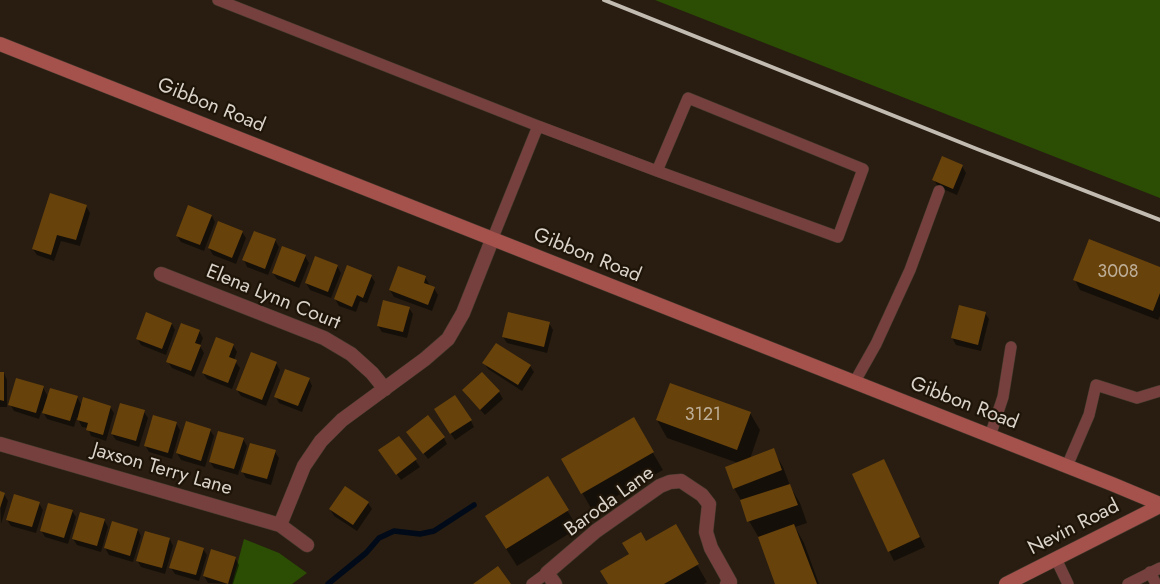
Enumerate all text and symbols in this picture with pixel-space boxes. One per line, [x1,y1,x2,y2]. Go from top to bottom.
street label: Gibbon Road [154,74,268,138]
street label: Gibbon Road [530,224,644,288]
street label: Elena Lynn Court [202,260,344,336]
house number: 3008 [1097,262,1139,284]
street label: Gibbon Road [906,372,1022,436]
house number: 3121 [685,405,721,427]
street label: Jaxson Terry Lane [89,439,235,501]
street label: Baroda Lane [561,462,659,542]
street label: Nevin Road [1024,495,1124,561]

